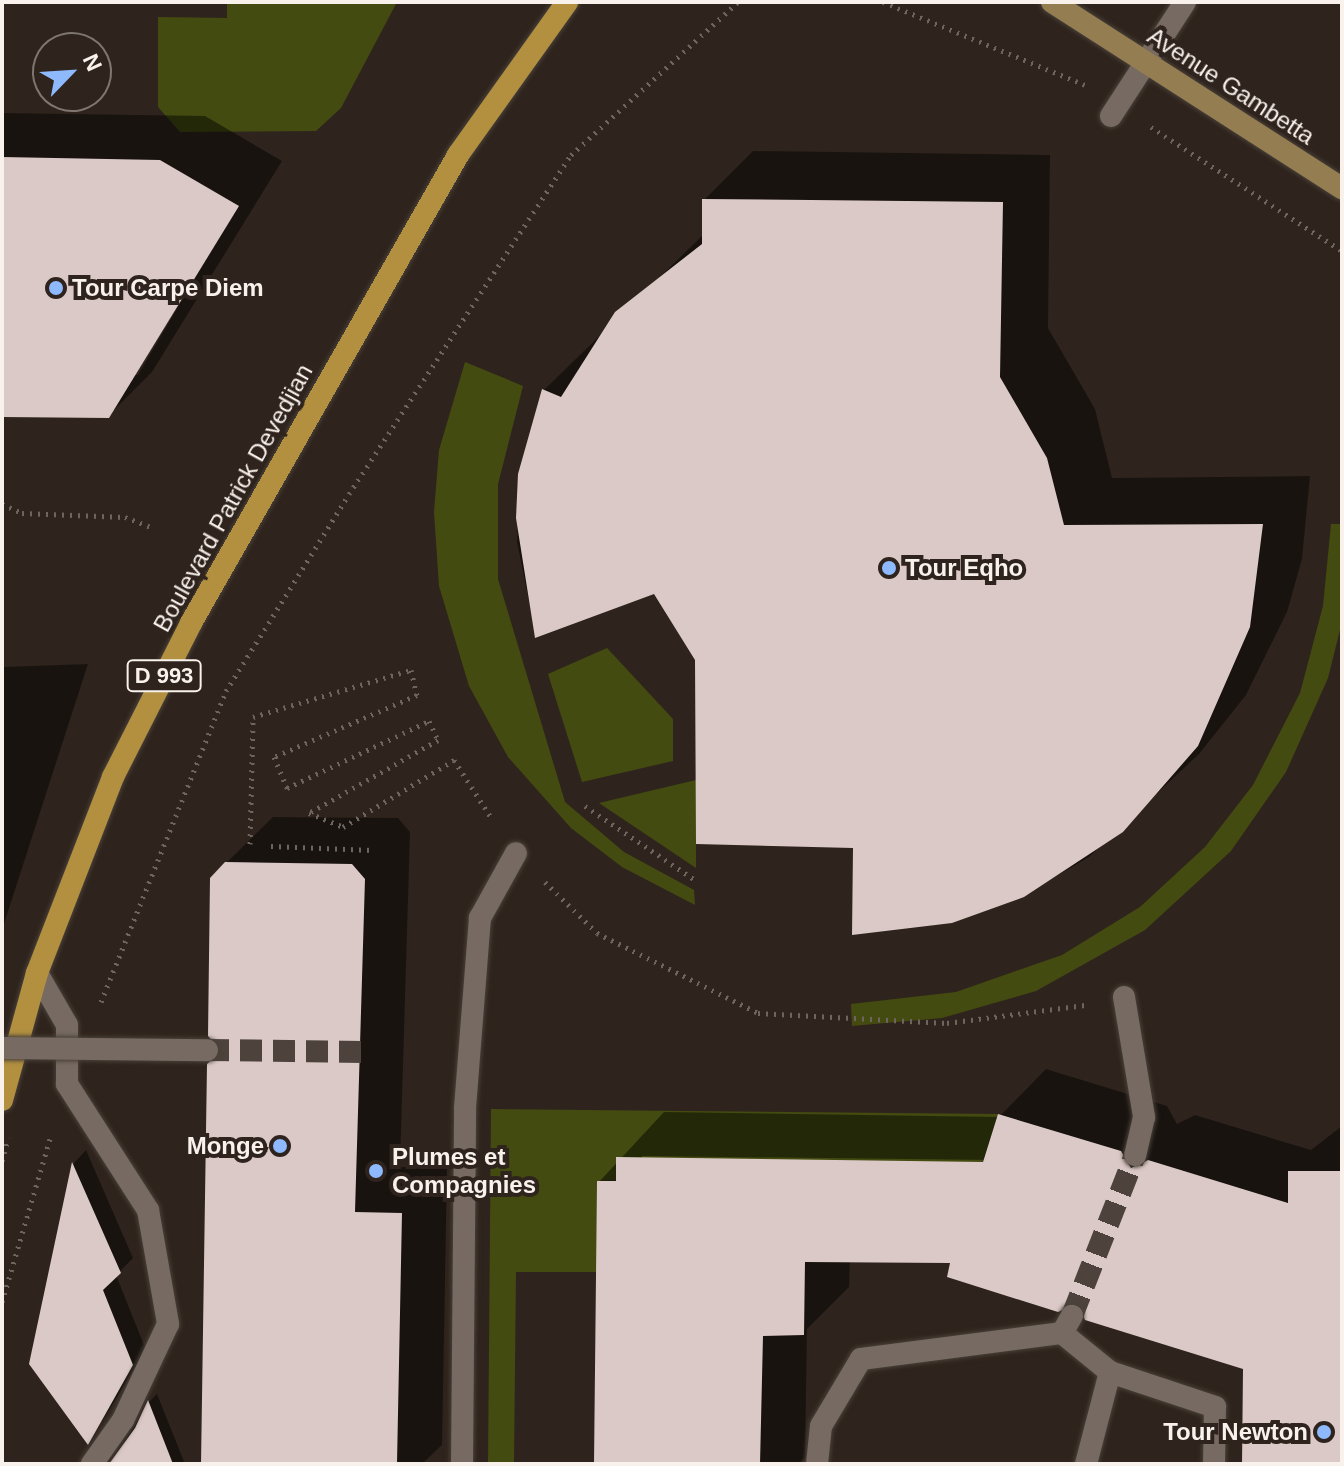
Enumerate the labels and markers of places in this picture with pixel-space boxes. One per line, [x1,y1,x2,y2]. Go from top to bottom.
place label: Tour Carpe Diem [72,274,264,302]
marker: Tour Carpe Diem [47,279,65,297]
place label: Tour Eqho [905,554,1023,582]
marker: Tour Eqho [880,559,898,577]
place label: Monge [187,1132,264,1160]
marker: Monge [271,1137,289,1155]
place label: Plumes et Compagnies [392,1143,536,1199]
marker: Plumes et Compagnies [367,1162,385,1180]
place label: Tour Newton [1163,1418,1308,1446]
marker: Tour Newton [1315,1423,1333,1441]

